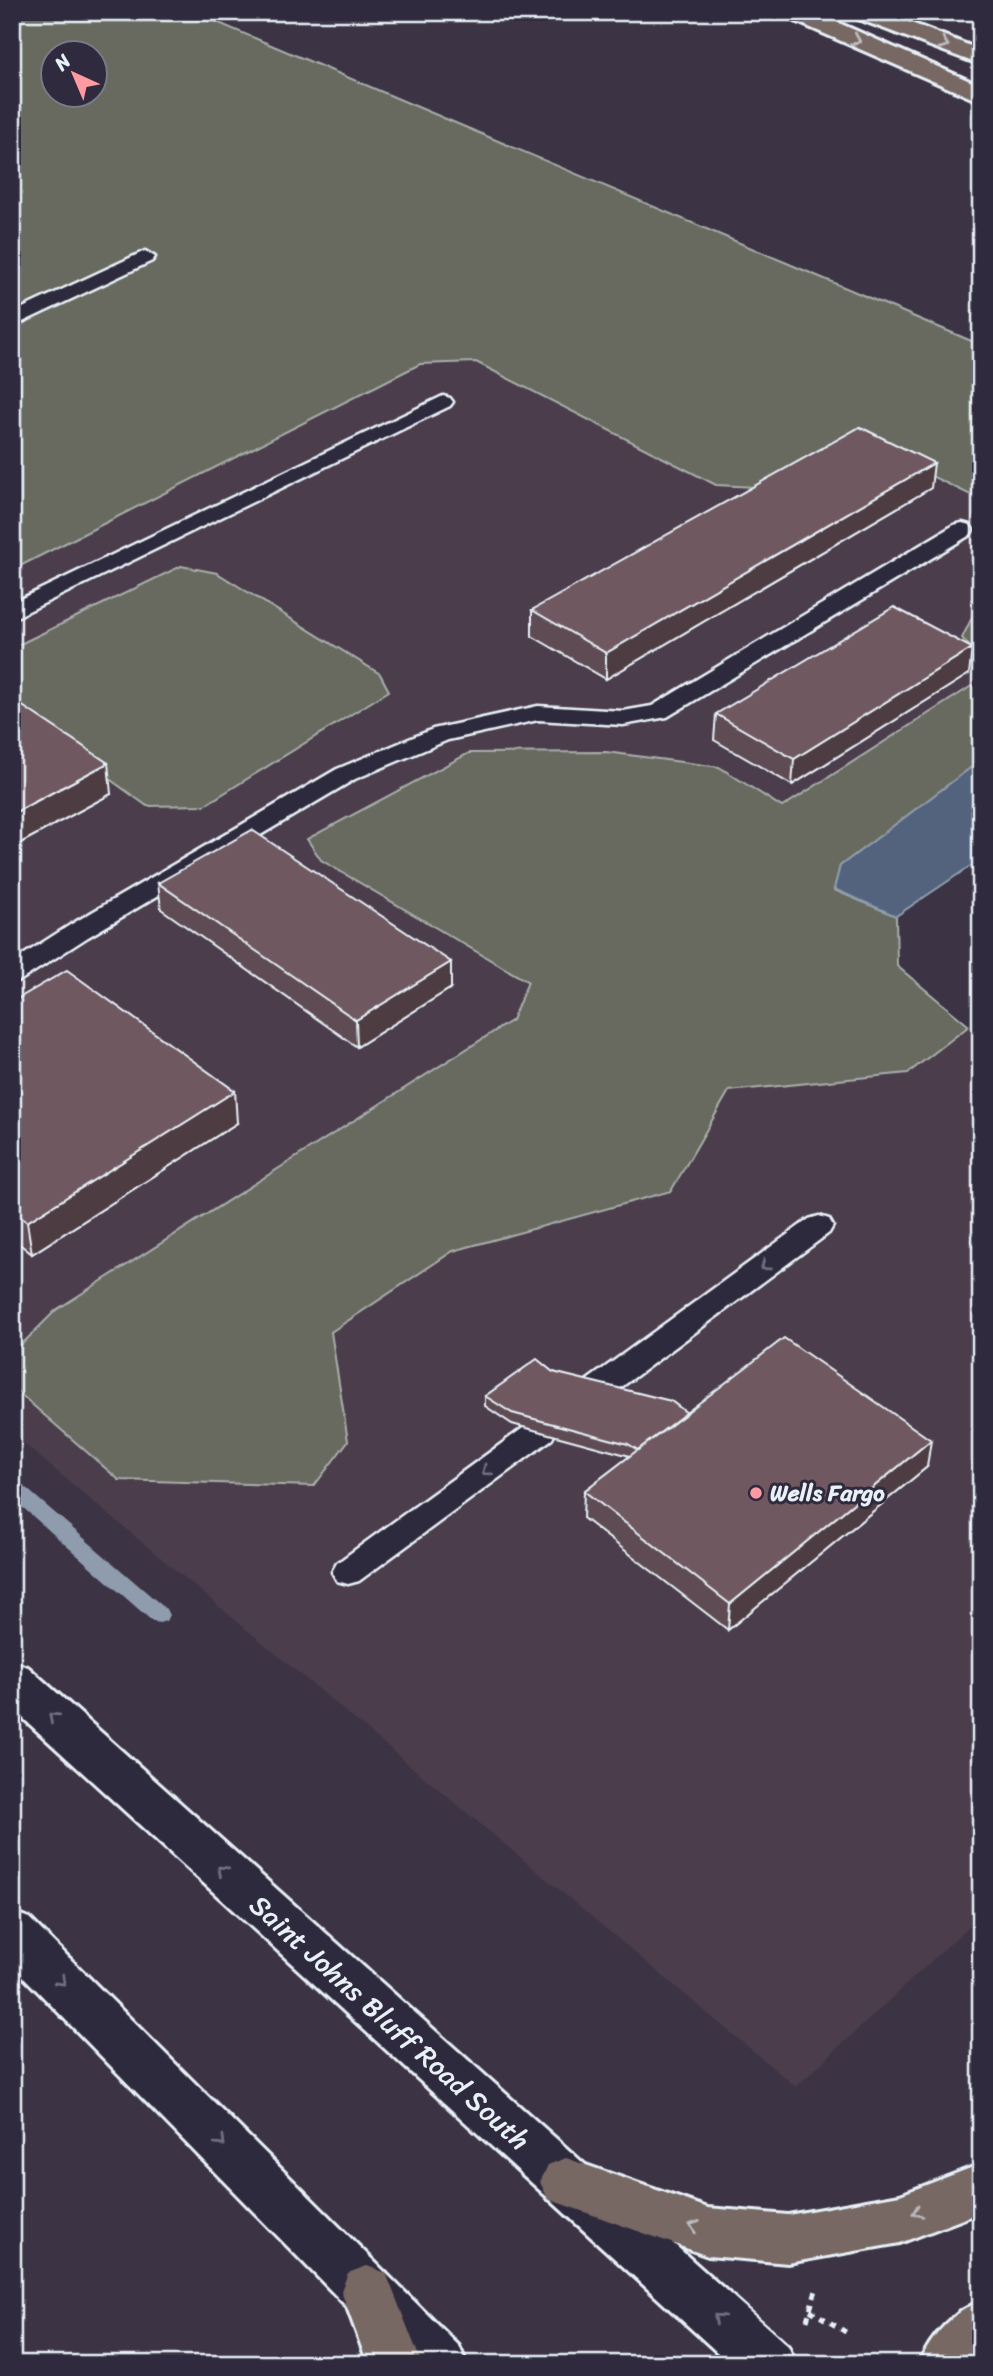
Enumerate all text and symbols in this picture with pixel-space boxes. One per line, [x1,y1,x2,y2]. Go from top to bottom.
one-way arrow [849,32,861,46]
one-way arrow [937,36,949,50]
north arrow [38,38,108,108]
text: N [46,45,79,79]
one-way arrow [760,1258,772,1271]
one-way arrow [481,1463,494,1476]
place label: Wells Fargo [770,1473,885,1514]
marker: Wells Fargo [748,1485,764,1501]
one-way arrow [48,1713,61,1726]
one-way arrow [217,1866,230,1878]
street label: Saint Johns Bluff Road South [238,1882,542,2163]
one-way arrow [53,1972,66,1985]
one-way arrow [213,2134,226,2147]
one-way arrow [911,2204,923,2218]
one-way arrow [688,2221,700,2235]
one-way arrow [713,2314,726,2326]

